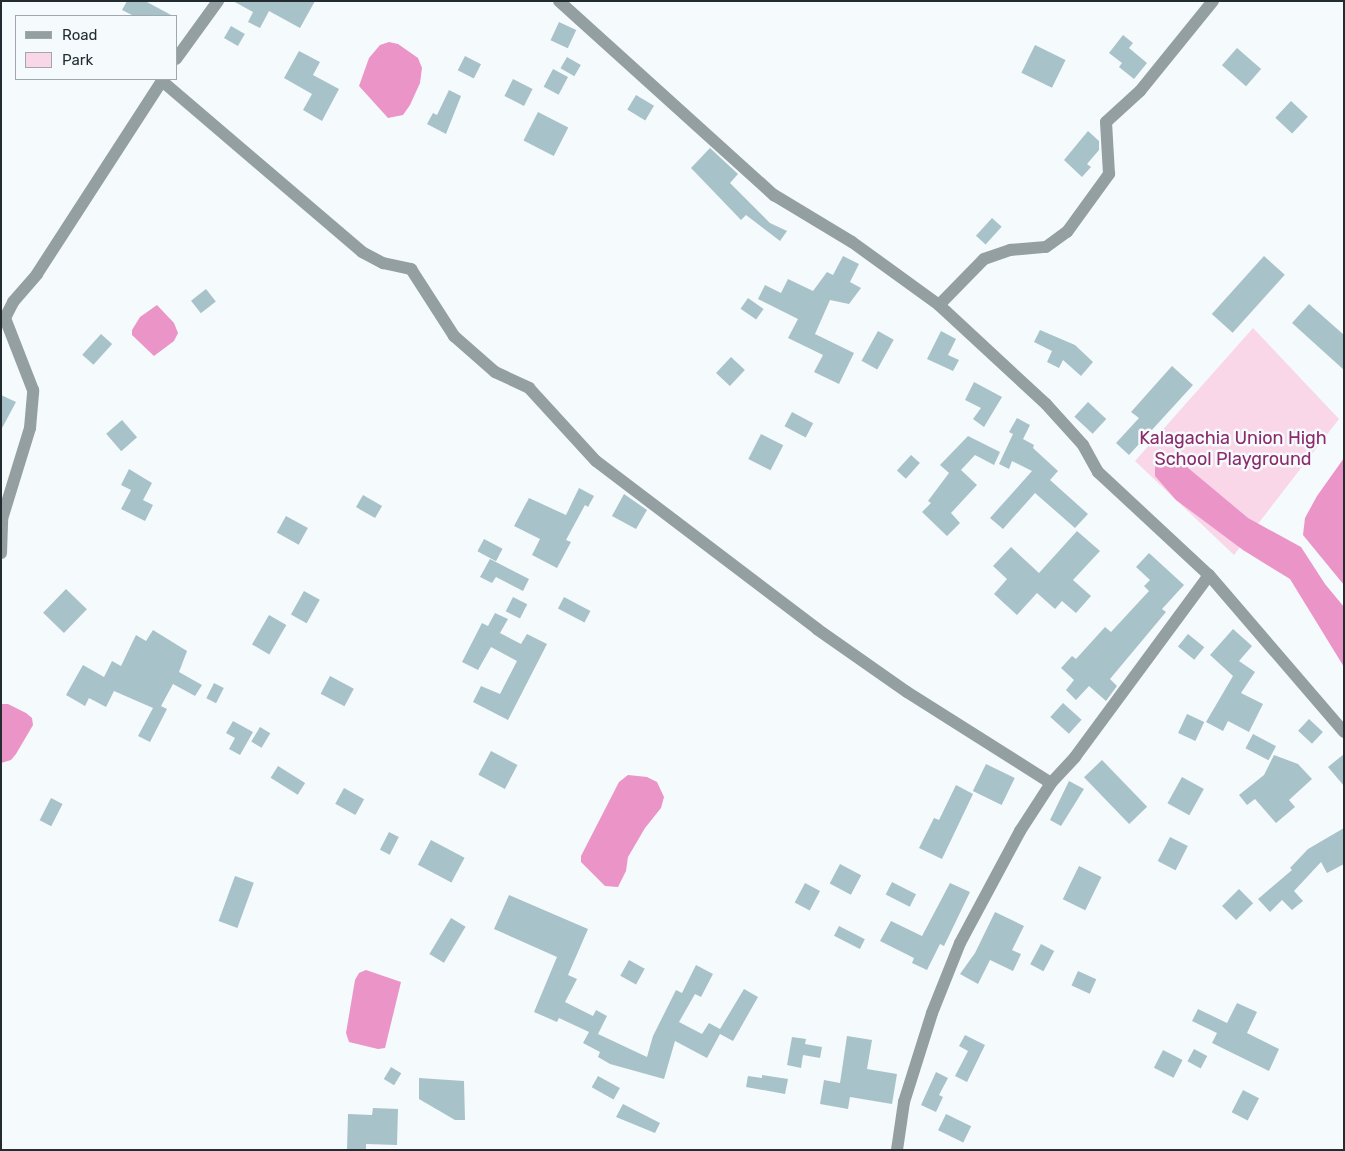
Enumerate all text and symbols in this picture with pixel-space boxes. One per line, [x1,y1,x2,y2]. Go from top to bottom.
legend [15,15,178,80]
text: Road [62,26,98,44]
text: Park [62,51,93,69]
park label: Kalagachia Union High School Playground [1139,428,1327,470]

